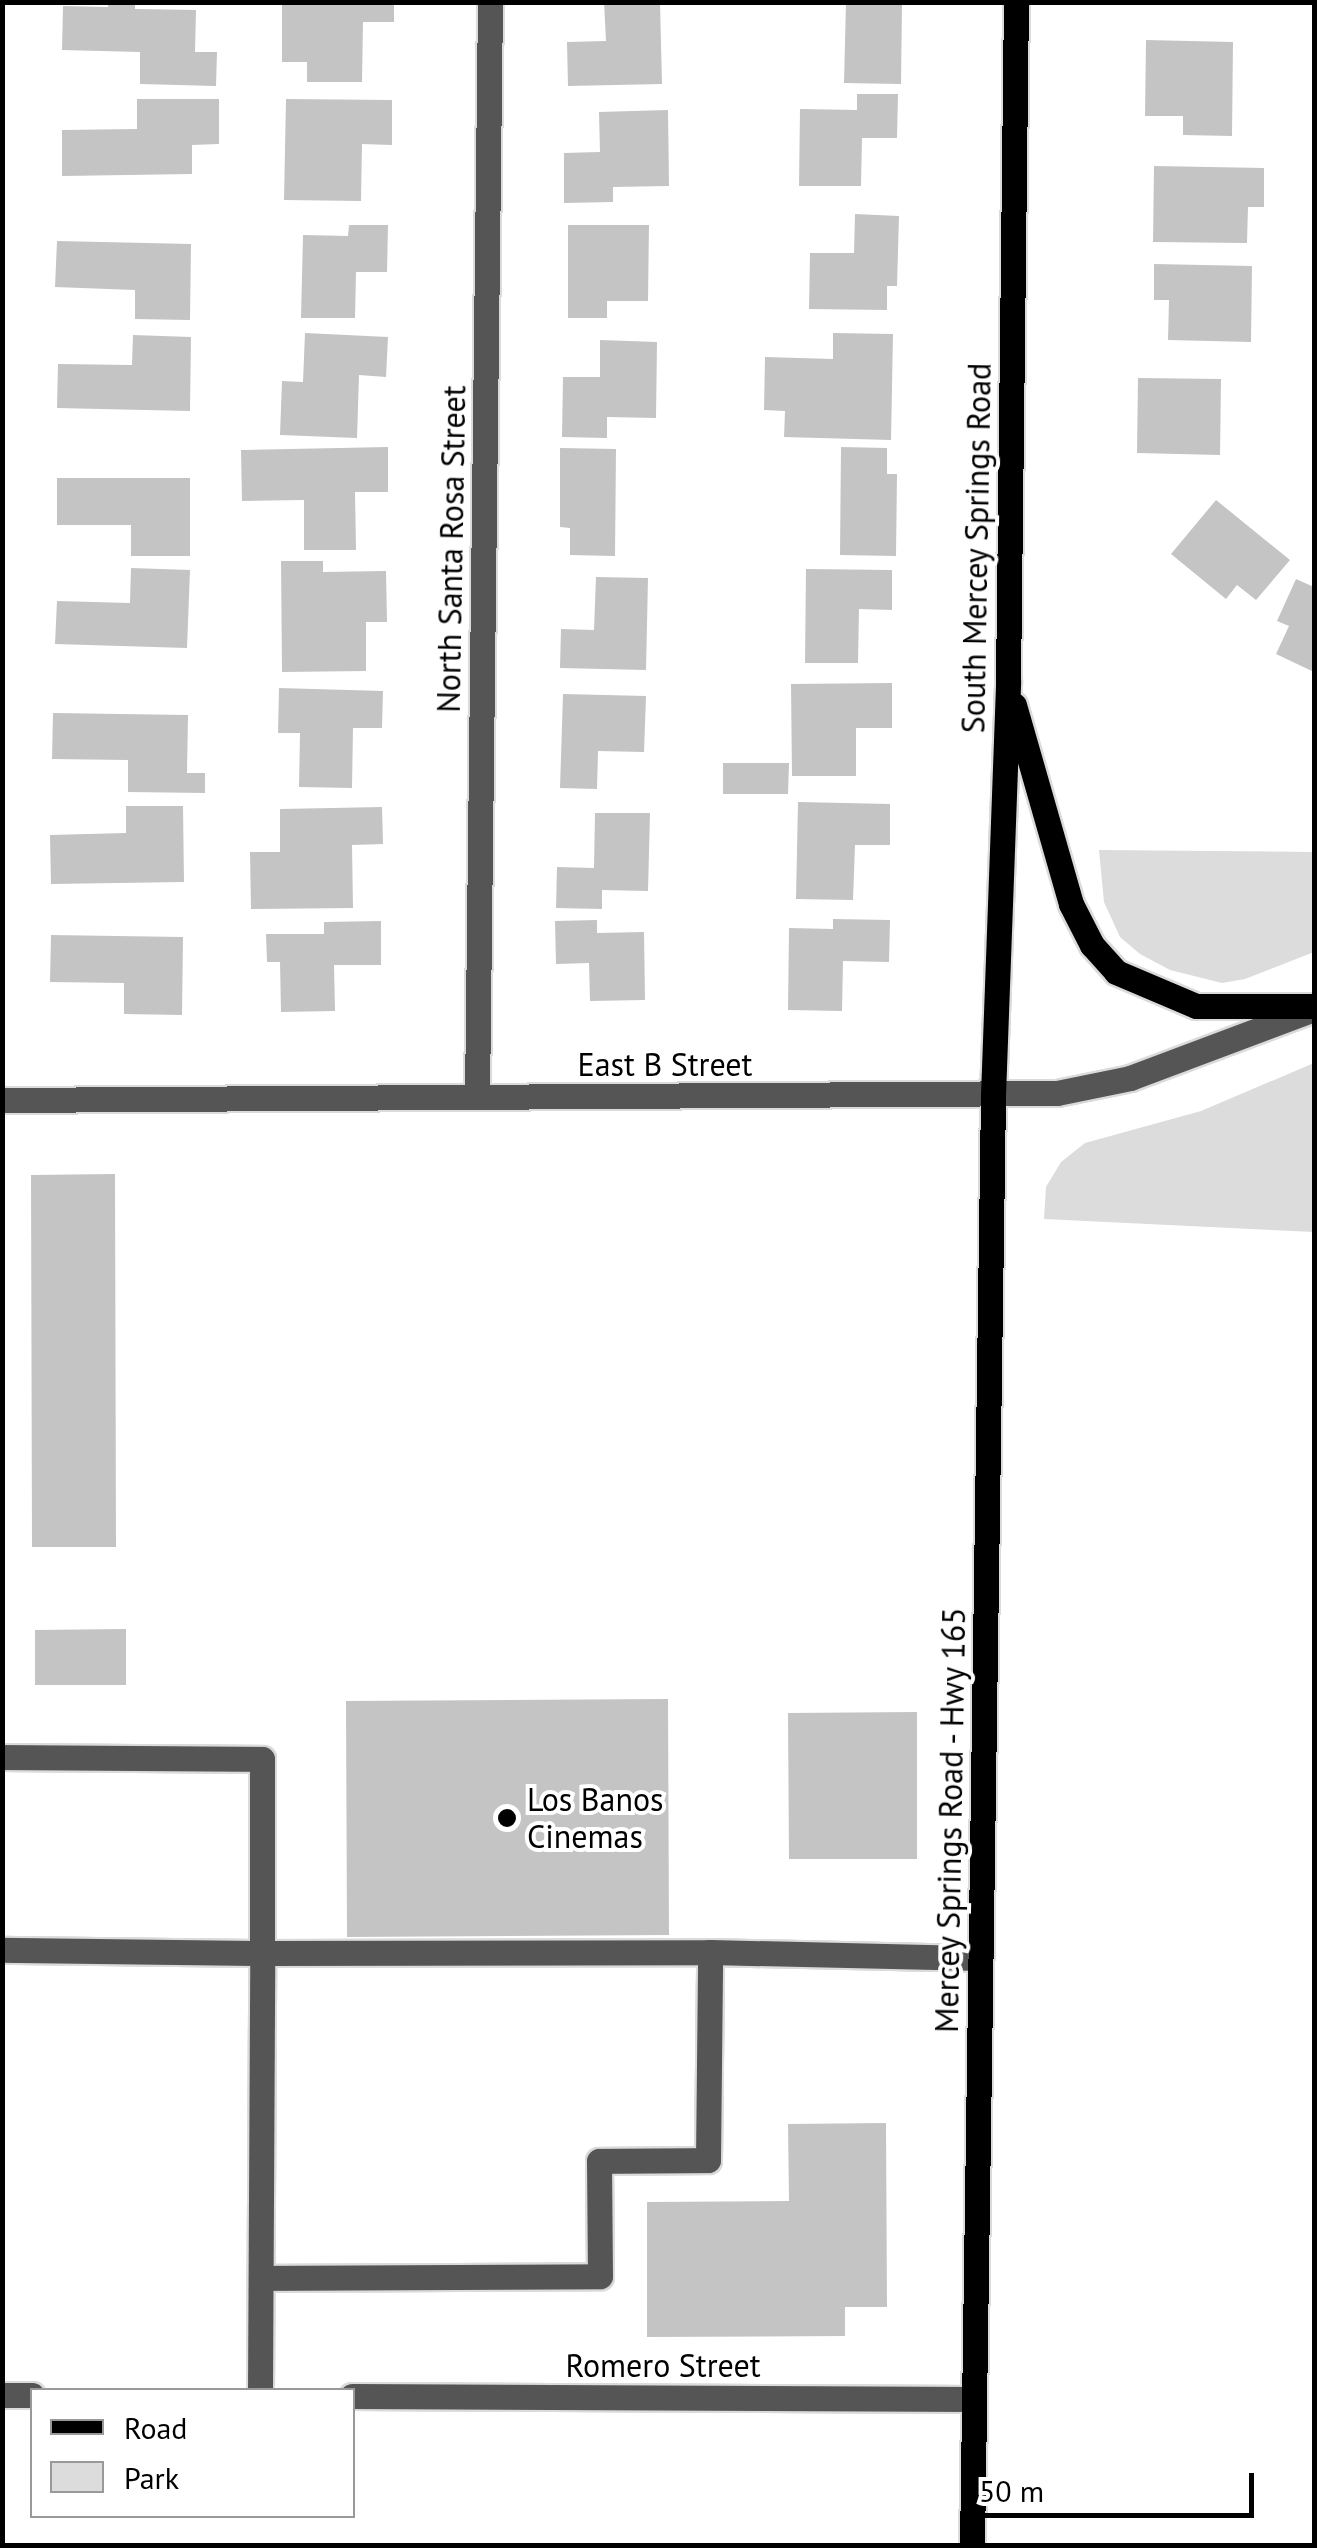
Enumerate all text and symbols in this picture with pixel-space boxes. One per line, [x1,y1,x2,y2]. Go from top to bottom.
street label: South Mercey Springs Road [954,362,998,734]
street label: North Santa Rosa Street [429,385,473,713]
street label: East B Street [578,1045,752,1083]
street label: Mercey Springs Road - Hwy 165 [927,1603,973,2037]
place label: Los Banos Cinemas [527,1781,664,1856]
marker: Los Banos Cinemas [496,1807,518,1829]
street label: Romero Street [565,2346,761,2384]
legend [30,2388,355,2518]
text: Road [124,2408,188,2447]
scale bar [967,2453,1260,2515]
text: Park [124,2458,179,2497]
text: 50 m [979,2471,1044,2510]

